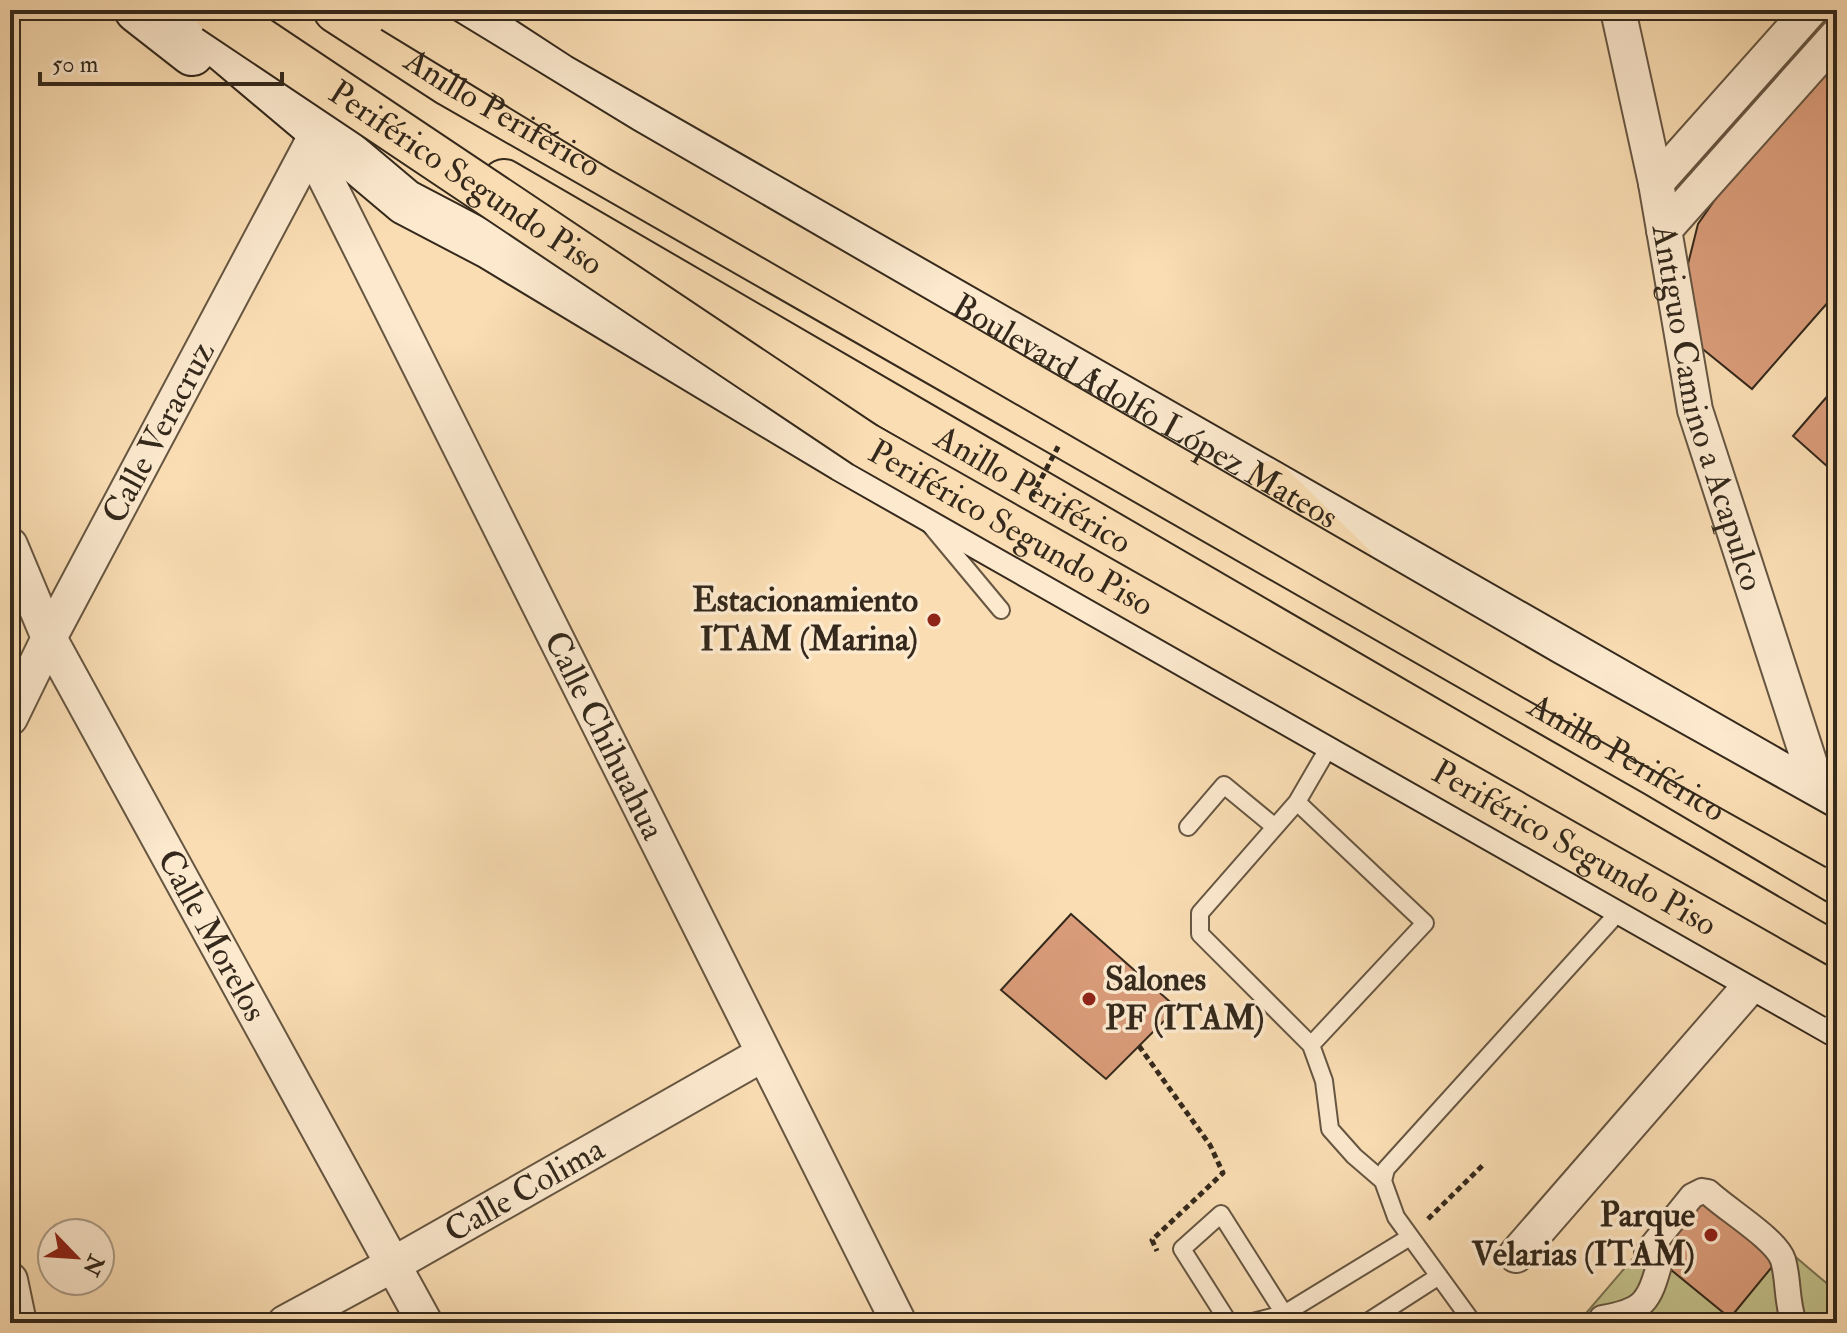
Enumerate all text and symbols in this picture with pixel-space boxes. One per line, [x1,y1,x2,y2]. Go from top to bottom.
scale bar [40,36,282,86]
street label: Anillo Periférico [395,38,609,187]
text: 50 m [52,49,99,80]
street label: Periférico Segundo Piso [321,71,611,285]
street label: Antiguo Camino a Acapulco [1642,221,1774,596]
street label: Boulevard Adolfo López Mateos [945,284,1346,539]
street label: Calle Veracruz [92,334,224,531]
street label: Anillo Periférico [926,415,1139,564]
street label: Periférico Segundo Piso [861,430,1161,626]
place label: Estacionamiento ITAM (Marina) [692,579,918,661]
marker: Estacionamiento ITAM (Marina) [925,611,943,629]
street label: Calle Chihuahua [534,624,675,848]
street label: Anillo Periférico [1520,684,1733,832]
street label: Periférico Segundo Piso [1424,750,1725,946]
street label: Calle Morelos [148,842,277,1029]
place label: Salones PF (ITAM) [1105,958,1264,1040]
marker: Salones PF (ITAM) [1080,990,1098,1008]
street label: Calle Colima [437,1127,613,1252]
place label: Parque Velarias (ITAM) [1470,1194,1696,1276]
north arrow [36,1217,116,1297]
marker: Parque Velarias (ITAM) [1702,1226,1720,1244]
text: N [76,1249,110,1280]

